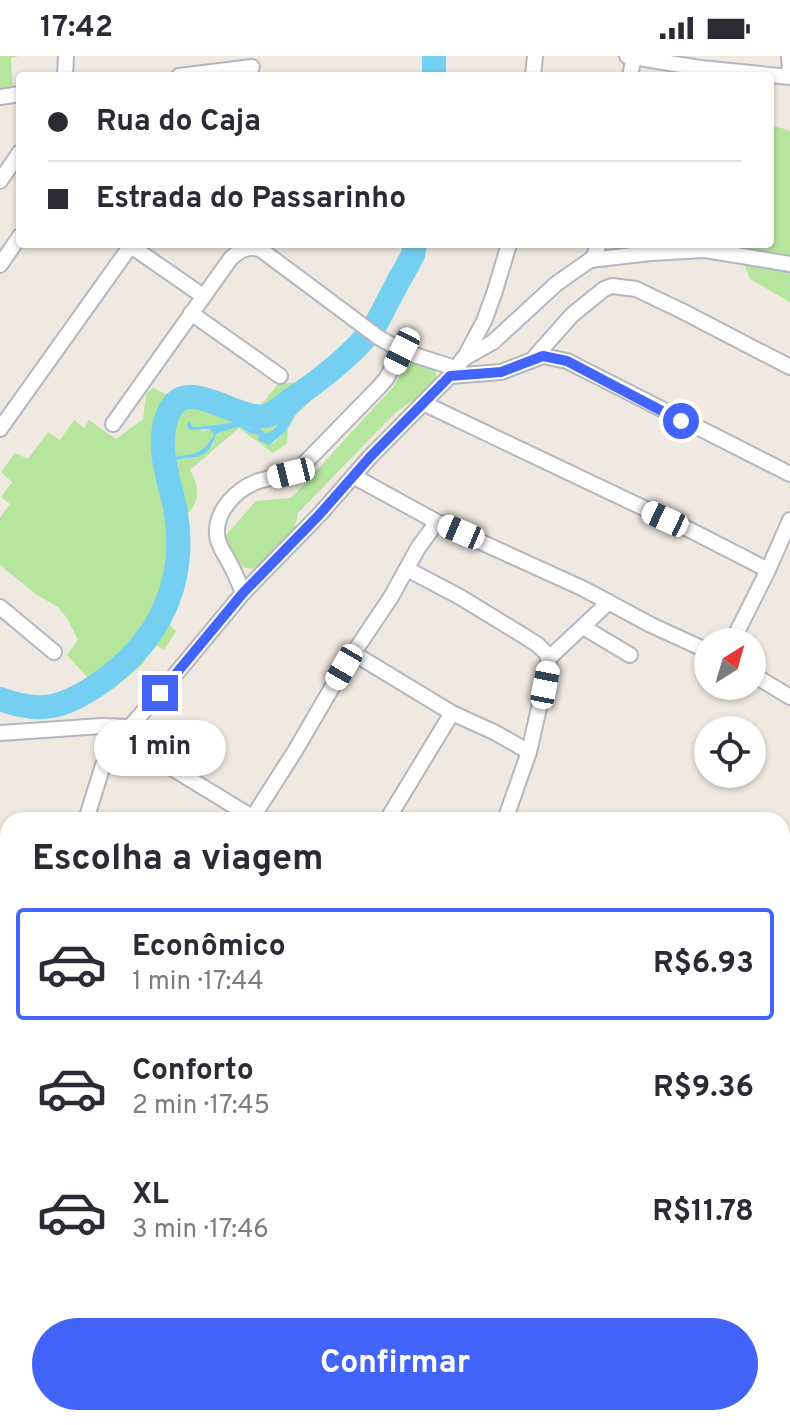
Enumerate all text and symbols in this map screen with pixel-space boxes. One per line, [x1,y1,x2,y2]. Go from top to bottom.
text: 17:42 [40,10,113,47]
text: Rua do Caja [96,104,261,141]
text: Estrada do Passarinho [96,181,406,218]
car [380,324,424,378]
route start [663,403,699,439]
car [265,456,317,490]
car [638,498,692,540]
car [434,512,488,552]
north arrow [694,628,766,700]
map controls [694,628,766,788]
car [322,640,366,694]
car [529,659,561,711]
route end [142,675,178,711]
button: locate [694,716,766,788]
callout: 1 min [94,721,226,777]
text: 1 min [129,731,191,764]
text: Escolha a viagem [32,837,324,883]
icon: car [36,928,108,1000]
text: Econômico [132,929,286,966]
text: R$6.93 [653,946,754,983]
text: 1 min · 17:44 [132,966,264,999]
icon: car [36,1052,108,1124]
text: Conforto [132,1053,254,1090]
text: R$9.36 [653,1070,754,1107]
text: 2 min · 17:45 [132,1090,270,1123]
icon: car [36,1176,108,1248]
text: XL [132,1177,169,1214]
text: R$11.78 [652,1194,754,1231]
text: 3 min · 17:46 [132,1214,269,1247]
button: Confirmar [32,1318,758,1410]

